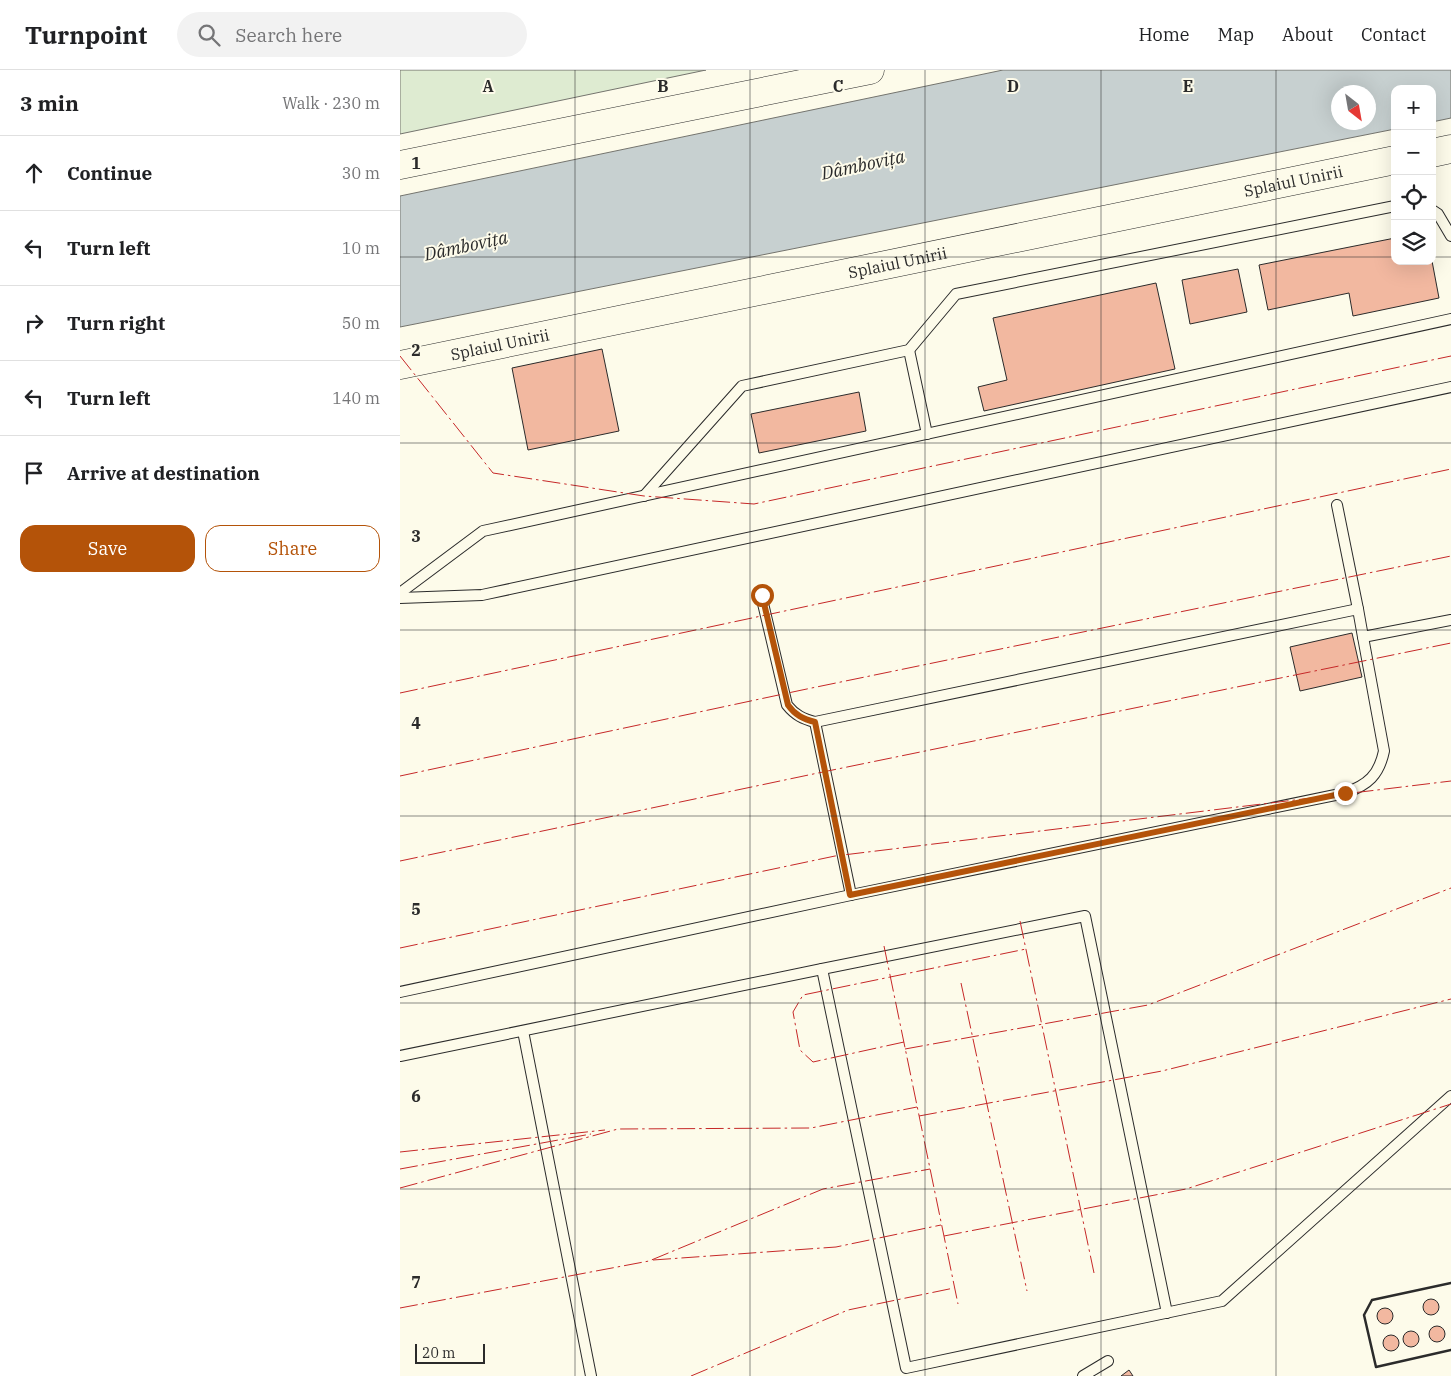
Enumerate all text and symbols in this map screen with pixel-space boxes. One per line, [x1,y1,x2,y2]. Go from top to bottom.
search box [177,12,527,57]
text: Turnpoint [25,19,147,51]
icon: search [195,21,223,49]
text: Search here [235,23,342,47]
text: Home [1138,23,1190,46]
text: Map [1218,23,1254,46]
text: About [1282,23,1333,46]
text: Contact [1361,23,1426,46]
text: A [482,76,494,96]
text: B [657,76,669,96]
text: C [833,76,843,96]
text: D [1007,76,1019,96]
text: E [1183,76,1193,96]
north arrow [1331,85,1376,130]
map controls [1391,85,1436,265]
button: + [1391,85,1436,130]
text: 3 min [20,89,79,117]
text: Walk · 230 m [282,93,380,113]
button: − [1391,130,1436,175]
water label: Dâmbovița [818,144,907,185]
text: 1 [411,153,421,173]
icon: ahead [20,159,48,187]
text: Continue [67,161,152,185]
street label: Splaiul Unirii [1242,161,1344,201]
text: 30 m [342,163,380,183]
button: locate [1391,175,1436,220]
button: layers [1391,220,1436,265]
water label: Dâmbovița [421,225,510,266]
icon: left [20,234,48,262]
text: Turn left [67,236,150,260]
text: 10 m [342,238,380,258]
street label: Splaiul Unirii [846,243,949,282]
icon: right [20,309,48,337]
text: Turn right [67,311,165,335]
text: 50 m [342,313,380,333]
street label: Splaiul Unirii [449,324,551,364]
text: 2 [411,340,421,360]
icon: left [20,384,48,412]
text: Turn left [67,386,150,410]
text: 140 m [332,388,380,408]
icon: arrive [20,459,48,487]
text: Arrive at destination [67,461,260,485]
button: Save [20,525,195,572]
button: Share [205,525,380,572]
text: 3 [411,526,421,546]
route start [751,584,774,607]
text: 4 [411,713,421,733]
route end [1334,782,1357,805]
text: 5 [411,899,421,919]
text: 6 [411,1086,421,1106]
text: 7 [411,1272,421,1292]
scale bar [415,1341,485,1364]
text: 20 m [422,1344,455,1362]

